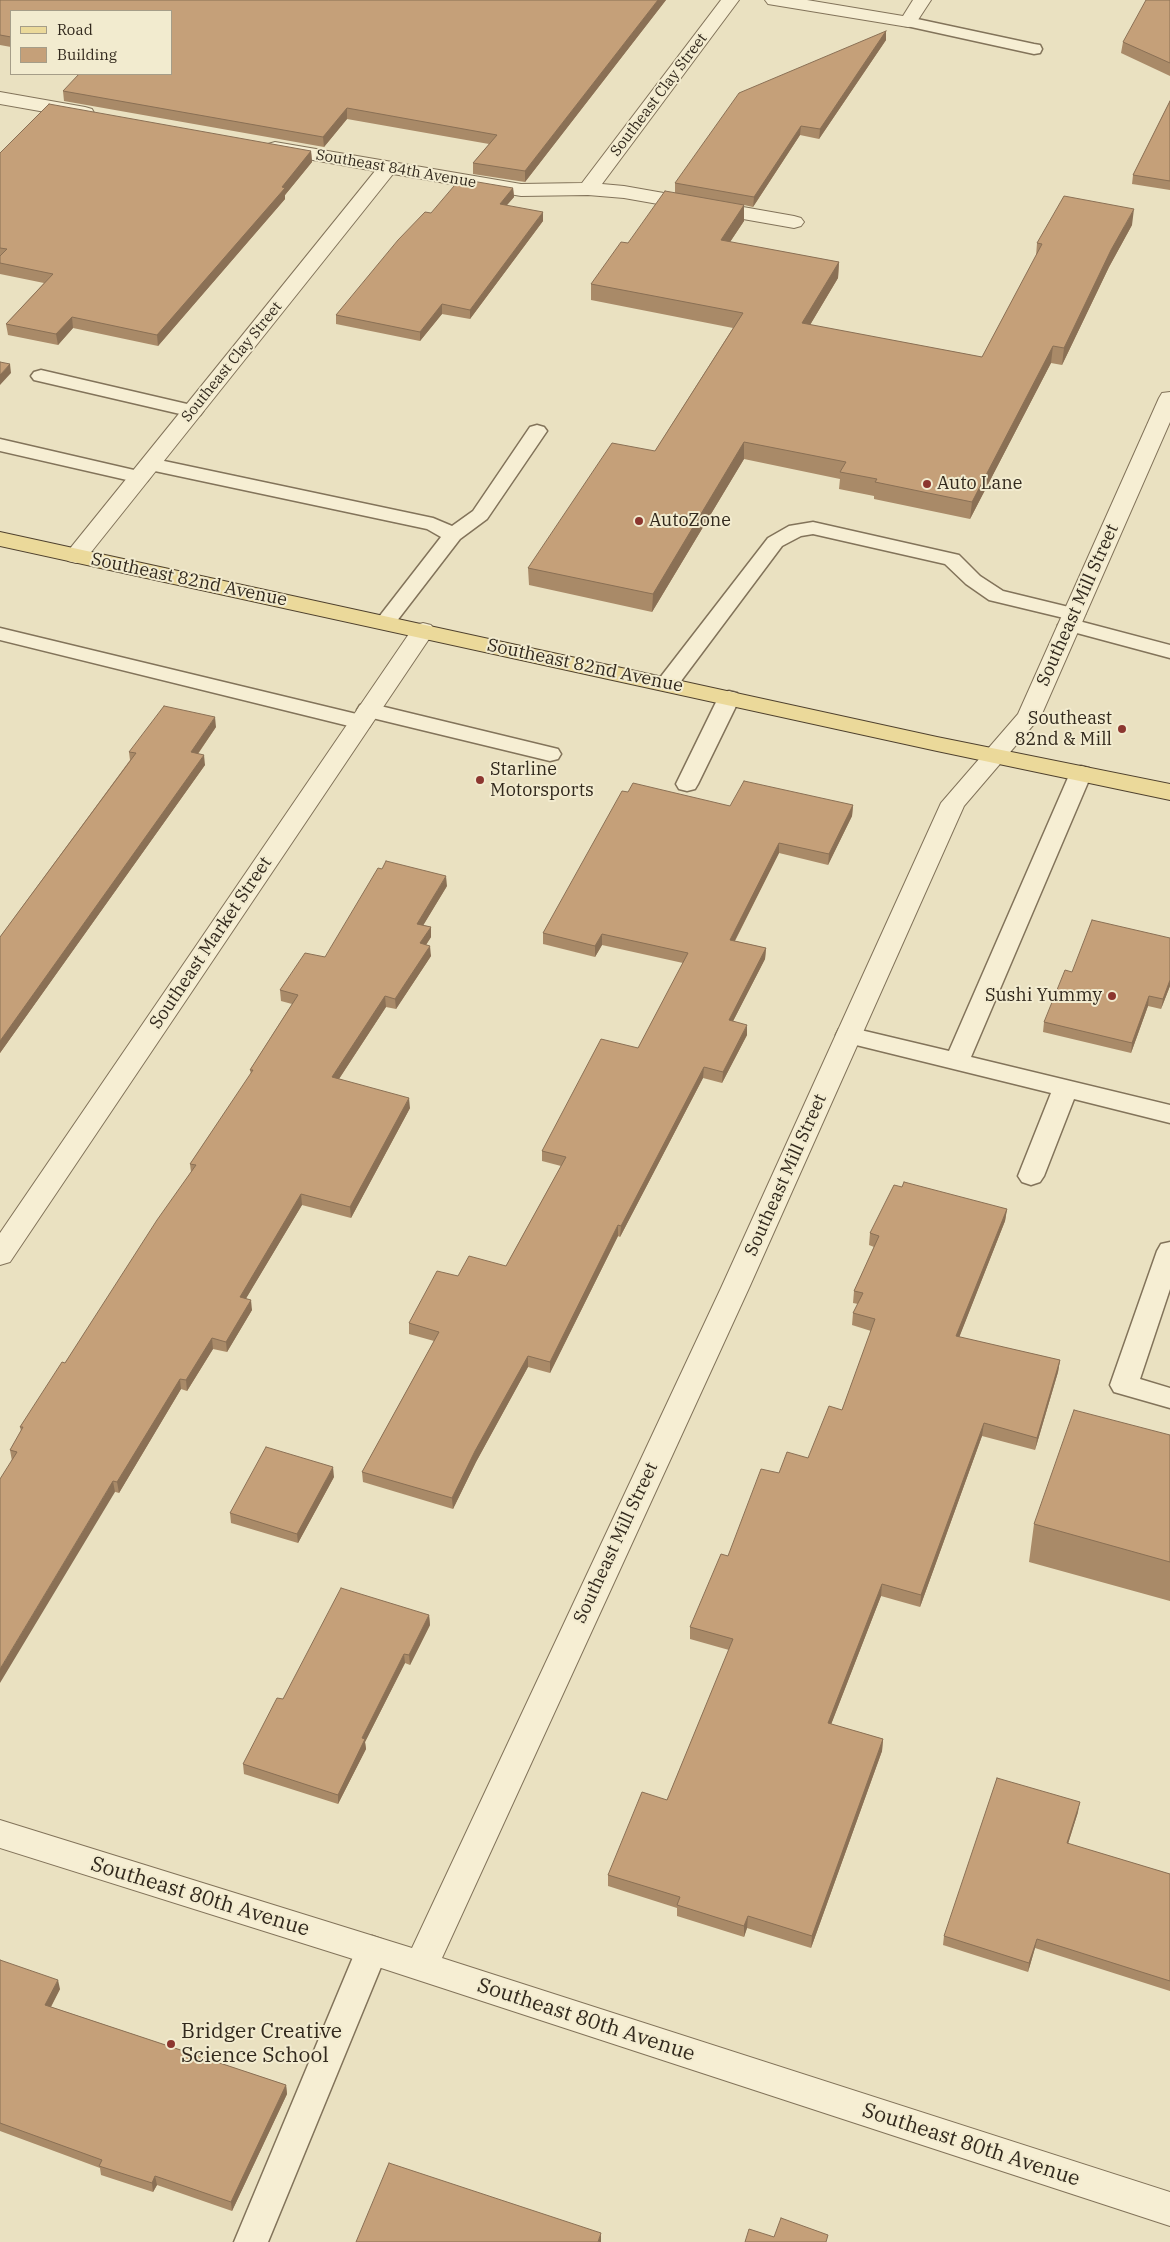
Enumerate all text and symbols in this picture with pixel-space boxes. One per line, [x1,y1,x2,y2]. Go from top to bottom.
legend [10,10,172,75]
text: Road [57,20,93,39]
street label: Southeast Clay Street [607,30,711,160]
text: Building [57,45,117,64]
street label: Southeast 84th Avenue [314,146,478,192]
street label: Southeast Clay Street [178,298,286,426]
place label: Auto Lane [937,473,1022,495]
marker: Auto Lane [921,478,933,490]
place label: AutoZone [649,510,731,532]
marker: AutoZone [633,515,645,527]
street label: Southeast Mill Street [1033,521,1123,689]
street label: Southeast 82nd Avenue [89,549,289,611]
street label: Southeast 82nd Avenue [485,635,685,697]
place label: Southeast 82nd & Mill [1015,708,1112,751]
marker: Southeast 82nd & Mill [1116,723,1128,735]
place label: Starline Motorsports [490,759,594,802]
marker: Starline Motorsports [474,774,486,786]
street label: Southeast Market Street [145,853,277,1033]
place label: Sushi Yummy [985,985,1102,1007]
marker: Sushi Yummy [1106,990,1118,1002]
street label: Southeast Mill Street [741,1091,831,1259]
street label: Southeast Mill Street [569,1459,663,1627]
street label: Southeast 80th Avenue [88,1852,312,1942]
street label: Southeast 80th Avenue [474,1973,698,2067]
place label: Bridger Creative Science School [181,2019,342,2069]
marker: Bridger Creative Science School [165,2038,177,2050]
street label: Southeast 80th Avenue [859,2098,1083,2192]

